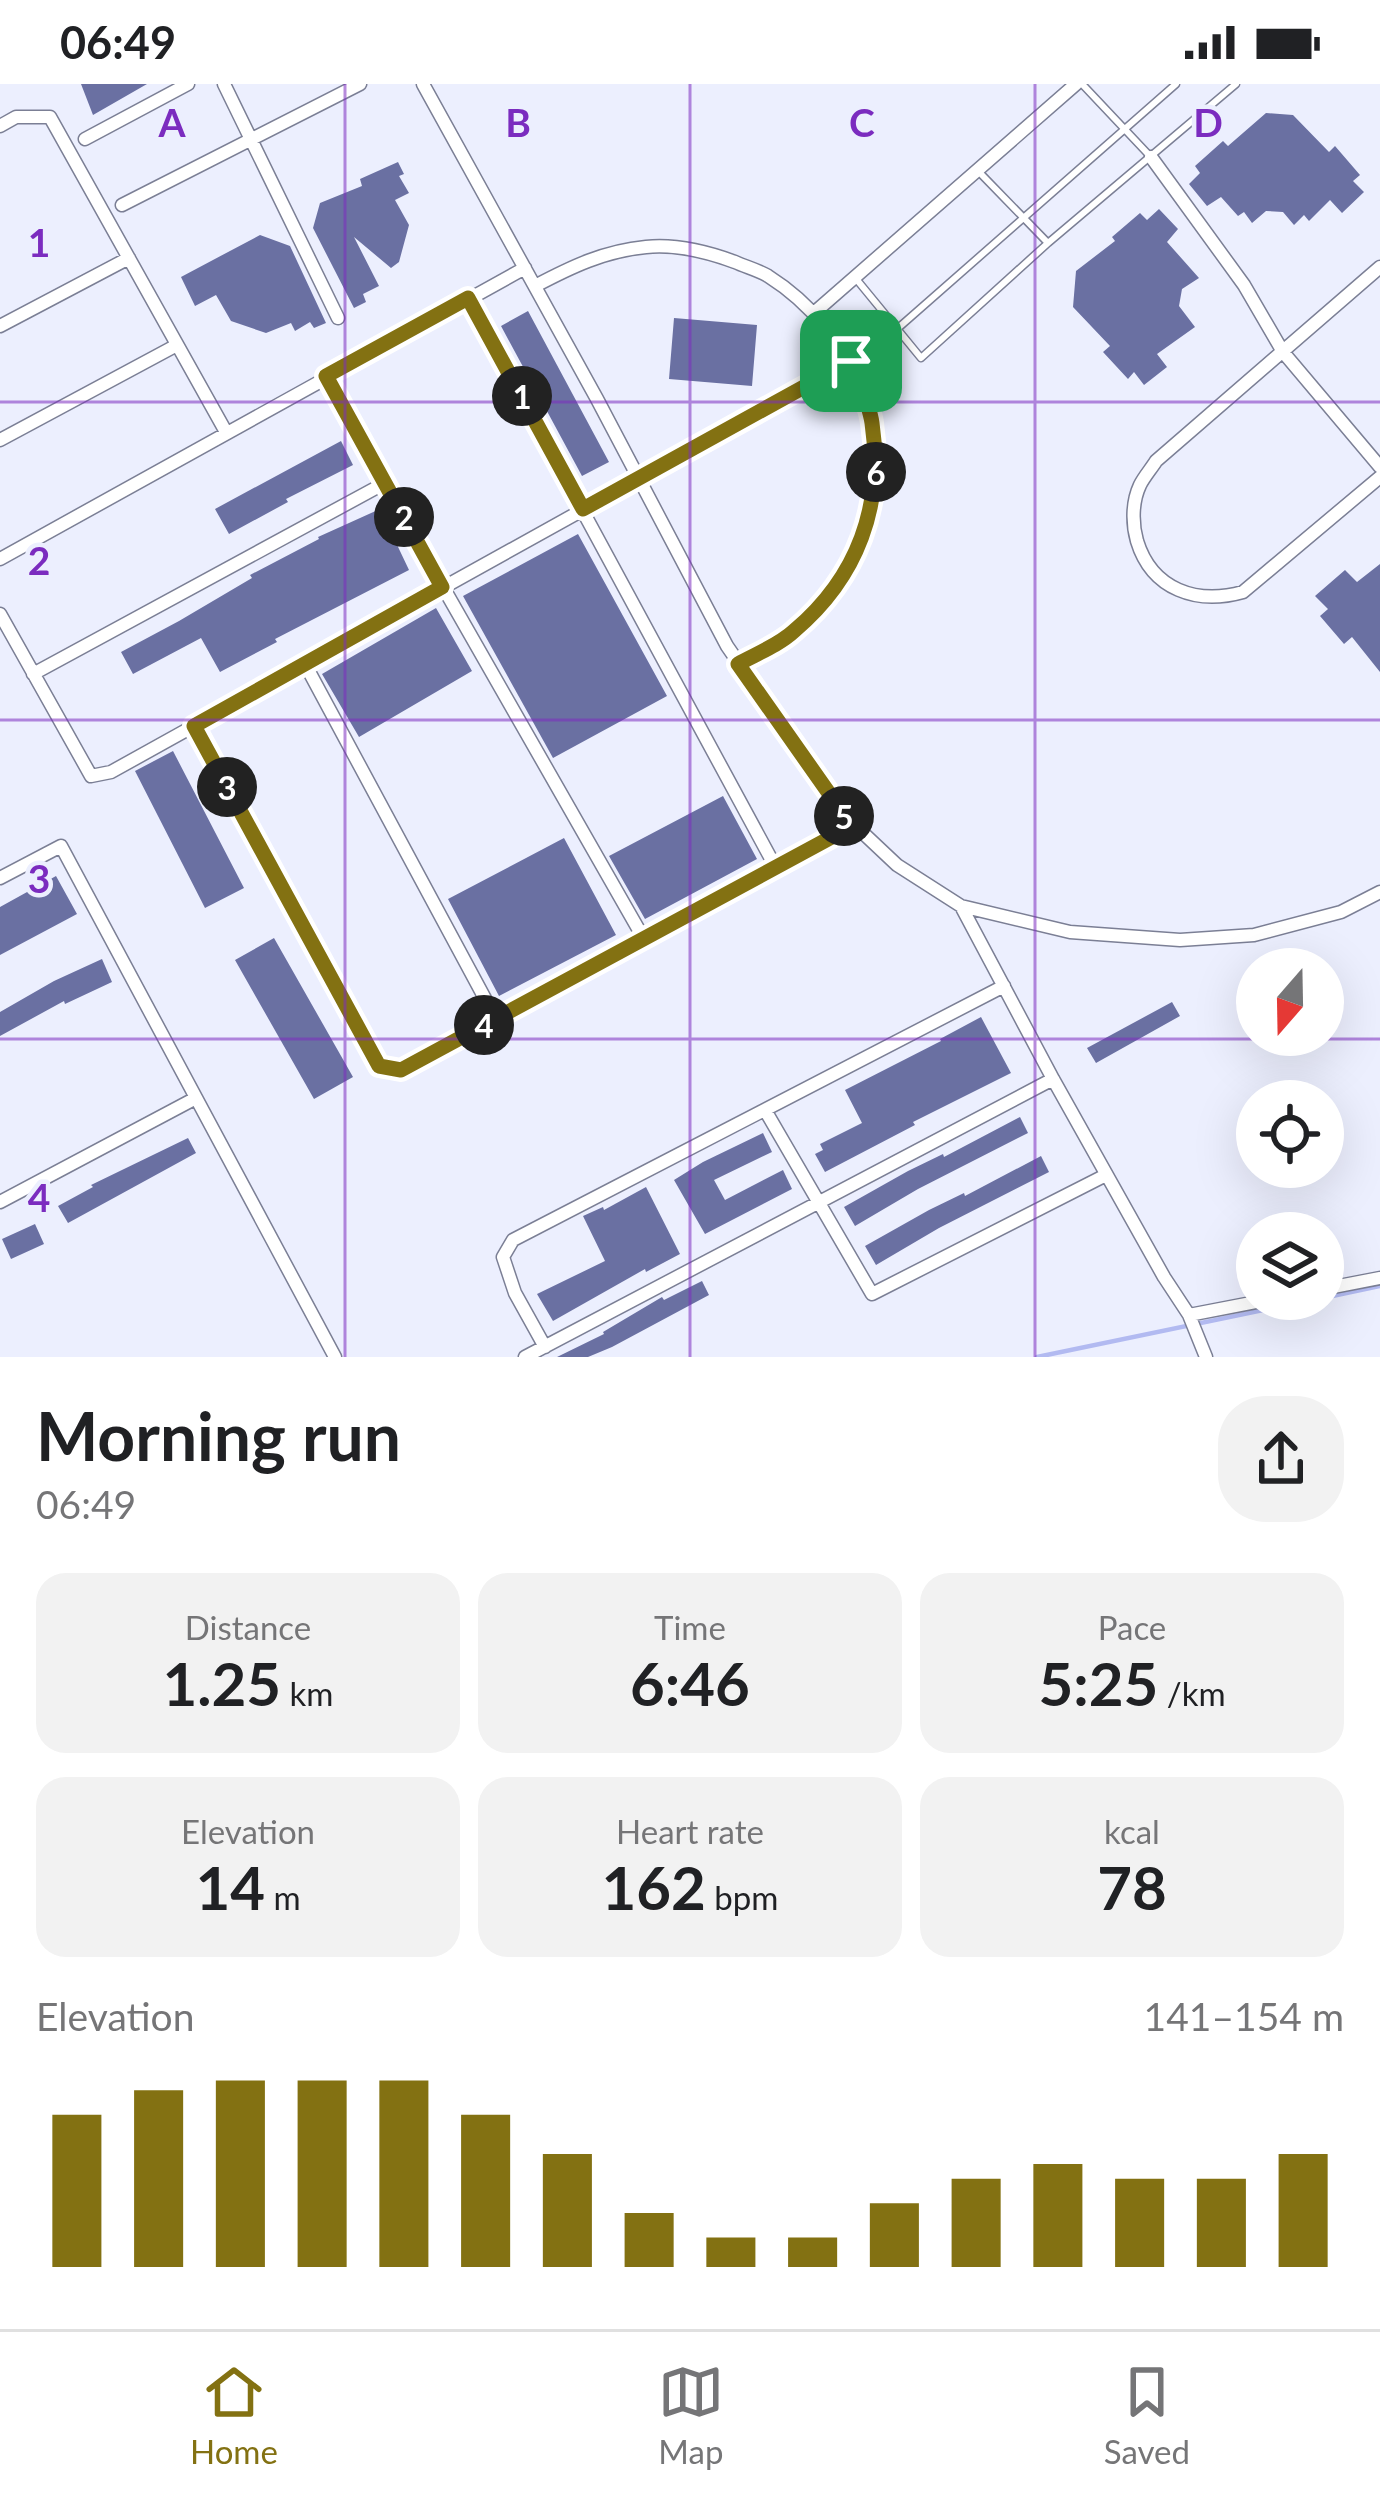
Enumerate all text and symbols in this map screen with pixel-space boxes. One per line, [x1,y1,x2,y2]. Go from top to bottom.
text: 06:49 [60,15,176,69]
text: A [157,99,186,145]
text: B [505,99,531,145]
text: C [849,99,875,145]
text: D [1193,99,1223,145]
text: 1 [28,219,50,265]
pin [800,310,902,412]
icon: arrive [818,328,884,394]
pin: 1 [492,366,552,426]
text: 1 [512,376,532,416]
pin: 6 [846,442,906,502]
text: 6 [866,452,886,492]
pin: 2 [374,487,434,547]
text: 2 [394,497,414,537]
text: 2 [28,537,50,583]
pin: 3 [197,757,257,817]
text: 3 [217,767,237,807]
pin: 5 [814,786,874,846]
text: 5 [834,796,854,836]
text: 3 [28,855,50,901]
north arrow [1236,948,1344,1056]
map controls [1236,948,1344,1320]
pin: 4 [454,995,514,1055]
text: 4 [474,1005,494,1045]
button: locate [1236,1080,1344,1188]
text: 4 [28,1174,50,1220]
button: layers [1236,1212,1344,1320]
text: Morning run [36,1396,401,1475]
button: share [1218,1396,1344,1522]
text: 06:49 [36,1481,136,1527]
text: Distance [185,1607,311,1647]
text: Time [654,1607,726,1647]
text: Pace [1098,1607,1166,1647]
text: 1.25 [162,1647,281,1719]
text: 6:46 [630,1647,750,1719]
text: 5:25 [1038,1647,1158,1719]
text: km [281,1673,334,1713]
text: /km [1158,1673,1226,1713]
text: Elevation [181,1811,315,1851]
text: Heart rate [616,1811,764,1851]
text: kcal [1104,1811,1160,1851]
text: 14 [195,1851,265,1923]
text: 162 [602,1851,706,1923]
text: 78 [1097,1851,1167,1923]
text: m [265,1877,301,1917]
text: bpm [706,1877,778,1917]
text: Elevation [36,1993,194,2039]
text: 141–154 m [1144,1993,1344,2039]
tab: Home [190,2359,278,2471]
tab: Map [658,2359,724,2471]
tab: Saved [1104,2359,1190,2471]

